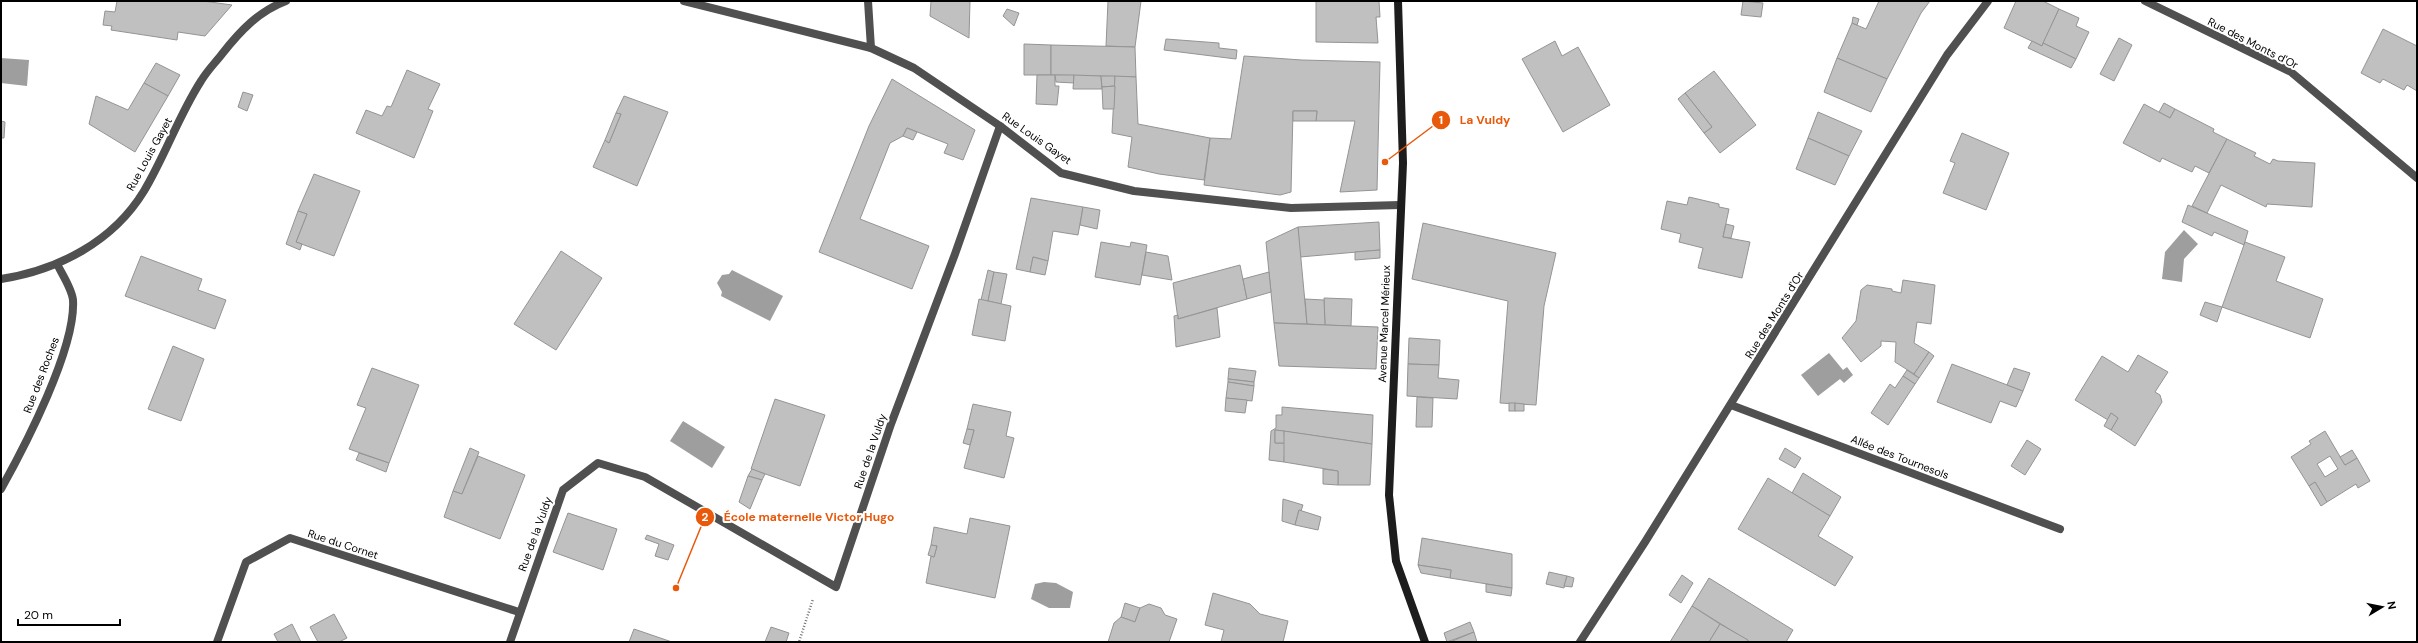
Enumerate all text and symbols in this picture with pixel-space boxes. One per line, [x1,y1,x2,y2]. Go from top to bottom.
street label: Rue des Monts d'Or [2205,14,2301,72]
callout: La Vuldy [1431,108,1518,132]
street label: Rue Louis Gayet [1000,109,1074,167]
text: 1 [1439,112,1443,128]
text: La Vuldy [1460,112,1511,128]
street label: Rue Louis Gayet [123,115,175,193]
street label: Avenue Marcel Mérieux [1375,264,1393,383]
street label: Rue des Monts d'Or [1742,269,1806,361]
street label: Rue des Roches [20,335,62,415]
street label: Rue de la Vuldy [851,412,889,490]
street label: Allée des Tournesols [1849,432,1951,482]
street label: Rue de la Vuldy [515,495,555,573]
callout: École maternelle Victor Hugo [695,505,902,529]
text: 2 [702,509,709,525]
text: École maternelle Victor Hugo [724,509,894,525]
street label: Rue du Cornet [306,526,380,562]
north arrow [2362,587,2402,627]
text: N [2384,600,2399,610]
scale bar [18,601,120,627]
text: 20 m [24,607,53,623]

